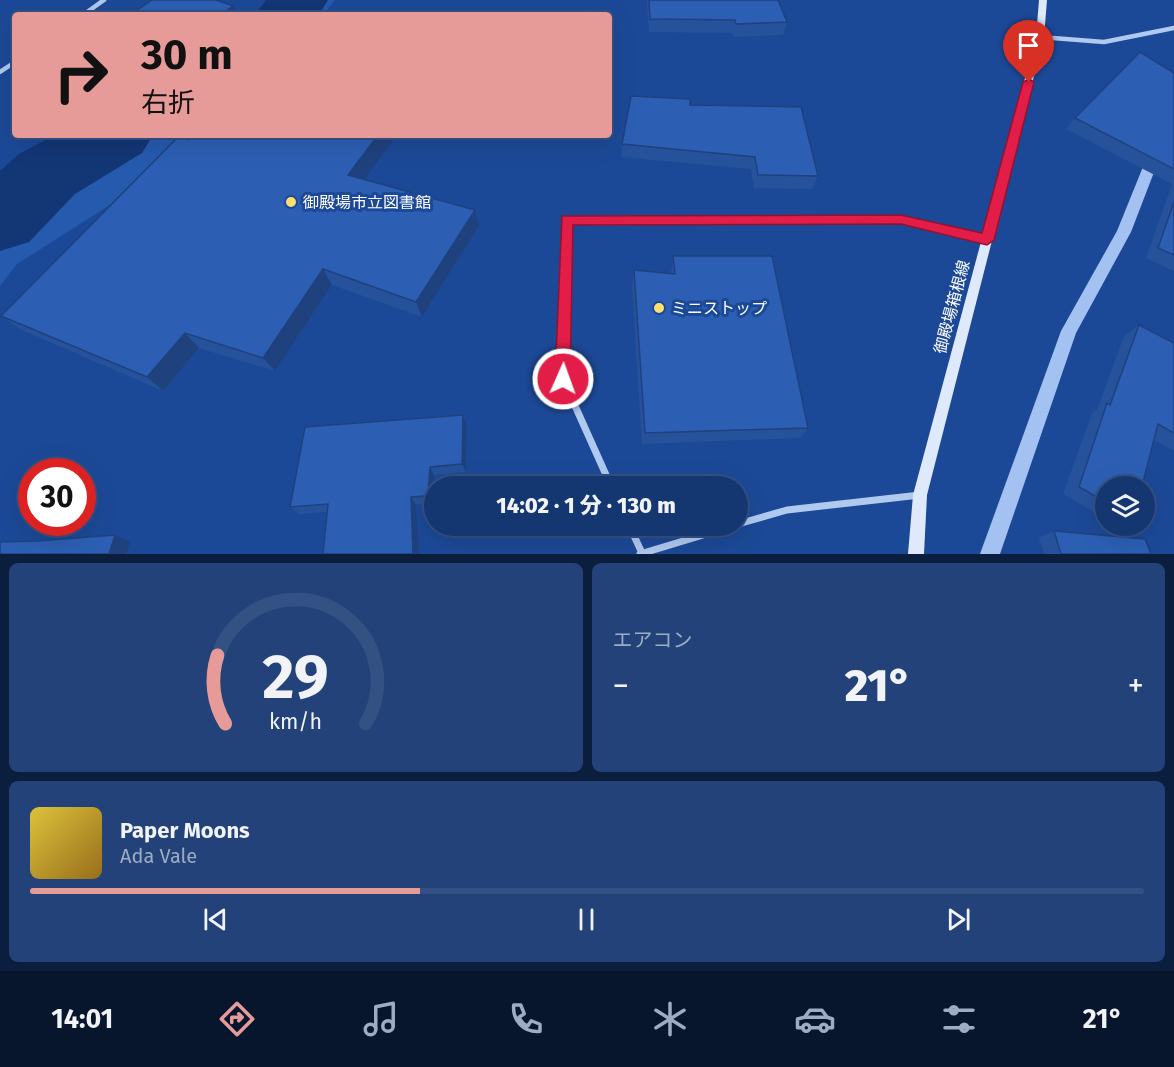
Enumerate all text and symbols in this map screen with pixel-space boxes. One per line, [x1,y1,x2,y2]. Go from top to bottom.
pin [1003,20,1054,82]
icon: arrive [1012,29,1045,62]
text: 30 m [141,30,233,80]
icon: right [42,36,120,114]
text: 右折 [141,87,195,119]
place label: 御殿場市立図書館 [303,193,431,212]
marker: 御殿場市立図書館 [284,195,298,209]
street label: 御殿場箱根線 [930,258,974,356]
place label: ミニストップ [671,299,767,318]
marker: ミニストップ [652,301,666,315]
position arrow [531,347,595,411]
speed limit sign: 30 [18,458,96,536]
map controls [1095,476,1155,536]
button: layers [1095,476,1155,536]
text: 14:02 · 1 分 · 130 m [496,492,676,519]
text: エアコン [613,628,693,652]
text: 29 [262,640,329,715]
text: 21° [845,659,912,713]
text: − [613,666,629,706]
text: + [1128,666,1144,706]
text: km/h [269,710,322,736]
text: Paper Moons [120,817,250,844]
text: Ada Vale [120,844,197,868]
icon: previous [199,903,232,936]
icon: pause [570,903,603,936]
icon: next [942,903,975,936]
icon: directions [216,998,258,1040]
icon: music [360,998,402,1040]
icon: phone [505,998,547,1040]
icon: climate [649,998,691,1040]
icon: car [794,998,836,1040]
icon: filters [938,998,980,1040]
text: 14:01 [51,1003,113,1035]
text: 21° [1083,1003,1123,1035]

